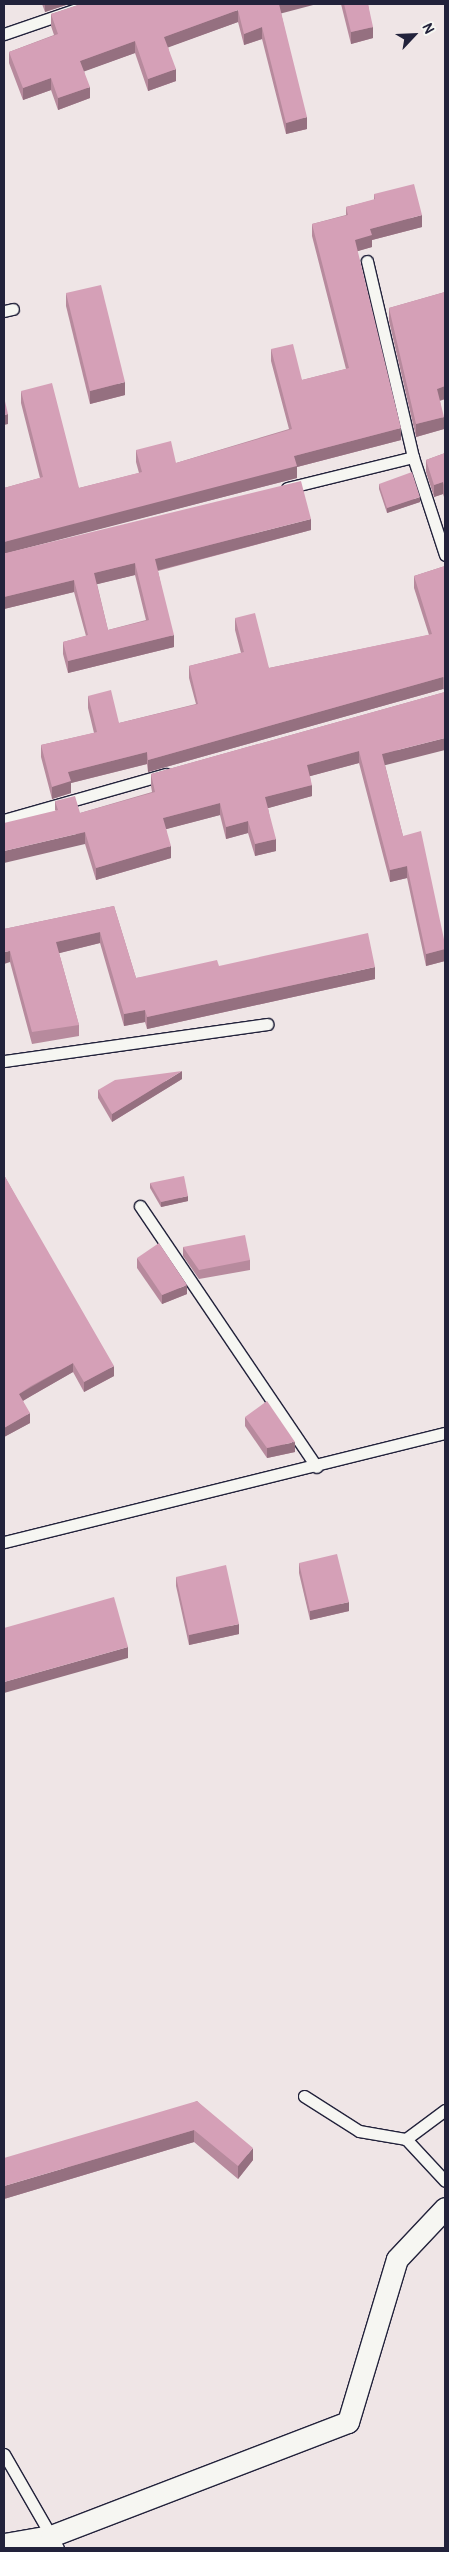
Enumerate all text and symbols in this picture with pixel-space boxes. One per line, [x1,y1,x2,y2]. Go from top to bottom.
north arrow [389,10,439,60]
text: N [418,21,438,36]

